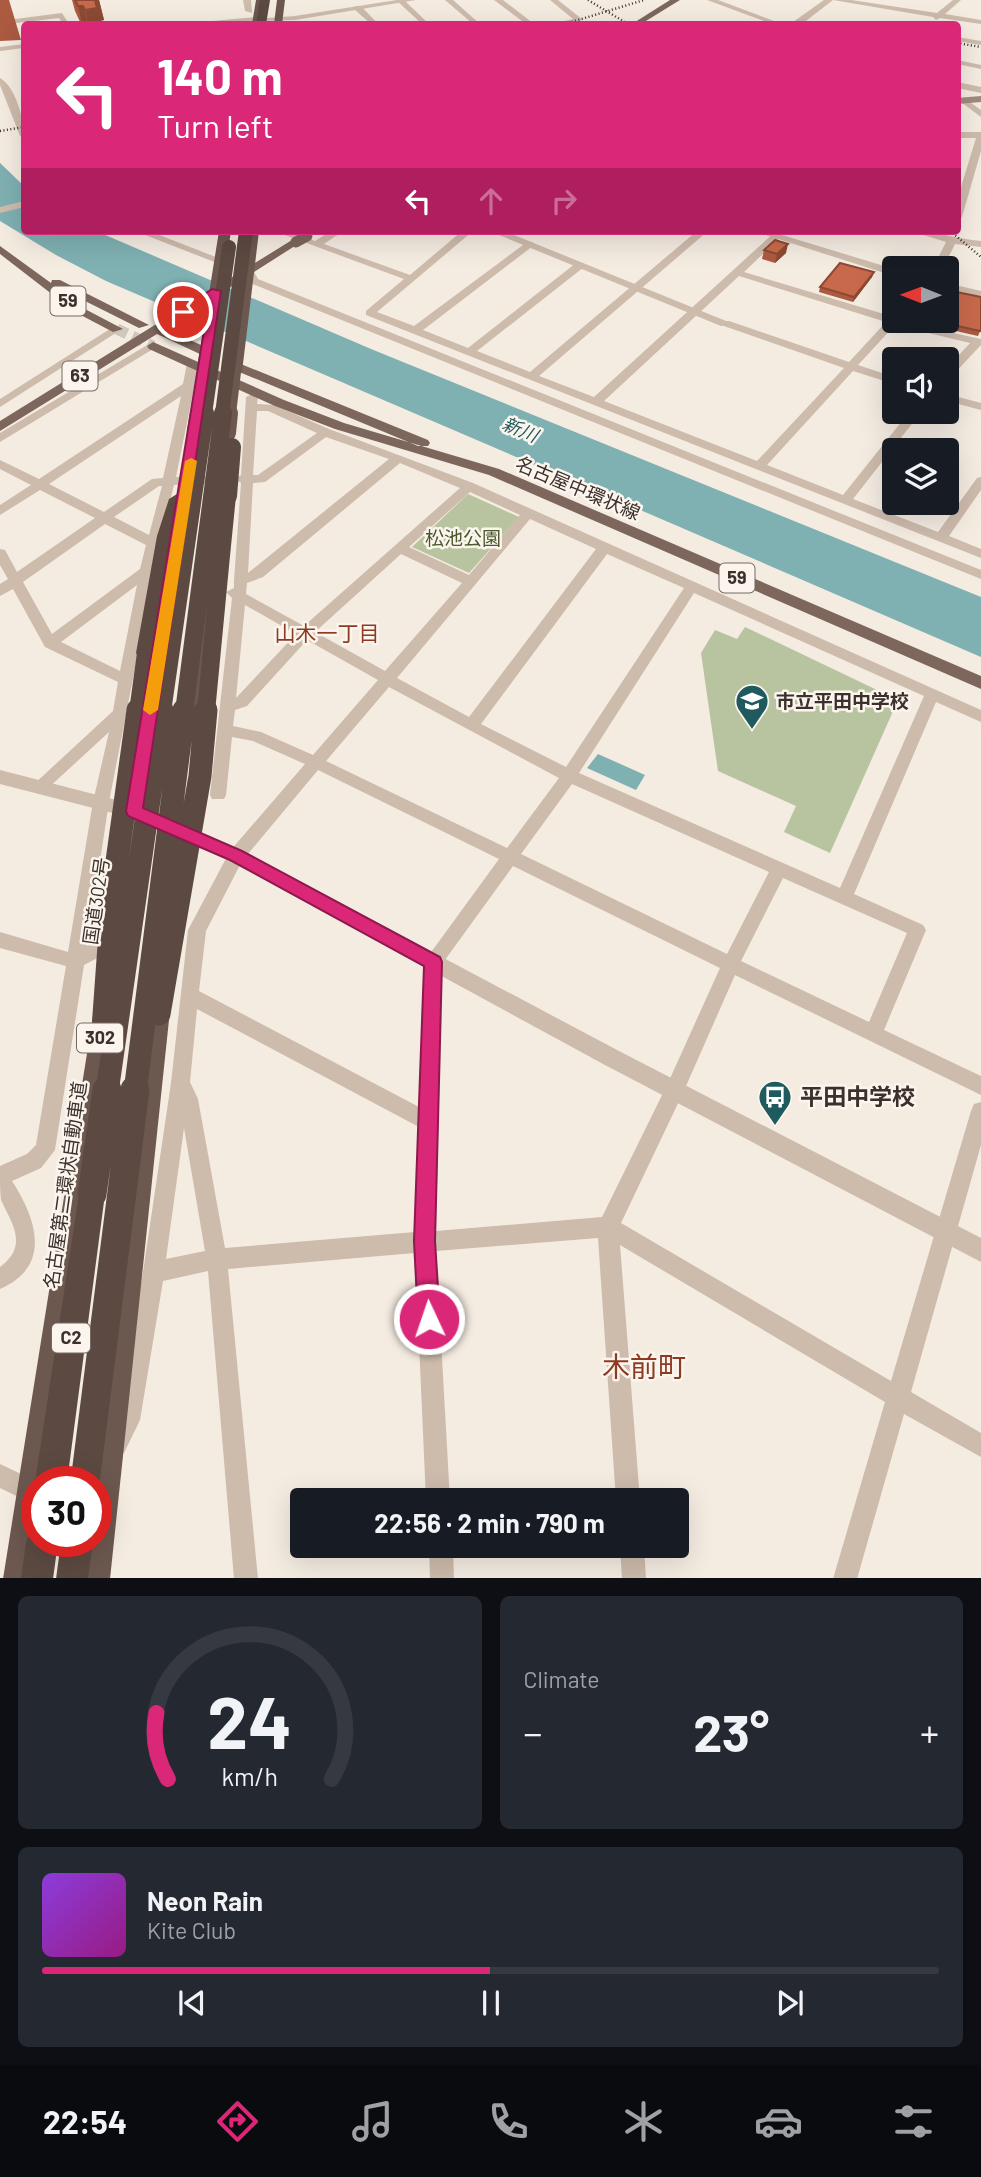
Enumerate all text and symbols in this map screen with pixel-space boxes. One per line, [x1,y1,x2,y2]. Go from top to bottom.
text: 140 m [157,46,283,105]
icon: left [42,49,133,140]
text: Turn left [157,106,274,144]
icon: left [399,182,437,220]
icon: ahead [472,182,510,220]
icon: right [545,182,583,220]
north arrow [882,256,959,332]
map controls [882,256,959,515]
pin [153,282,213,342]
road number: 59 [50,286,86,316]
icon: arrive [164,293,202,331]
button: sound [882,347,959,424]
road number: 63 [62,362,98,390]
water label: 新川 [500,412,543,447]
button: layers [882,438,959,515]
street label: 名古屋中環状線 [512,451,644,524]
park label: 松池公園 [425,526,501,549]
road number: 59 [720,564,754,592]
district label: 山木一丁目 [275,620,380,645]
school or university icon: 市立平田中学校 [733,682,771,731]
place label: 市立平田中学校 [776,689,909,712]
street label: 国道302号 [78,856,113,946]
road number: 302 [77,1023,123,1052]
bus stop icon: 平田中学校 [756,1078,794,1127]
street label: 名古屋第二環状自動車道 [39,1080,90,1290]
place label: 平田中学校 [800,1082,915,1110]
position arrow [392,1282,466,1356]
road number: C2 [52,1324,90,1352]
district label: 木前町 [602,1349,686,1383]
speed limit sign: 30 [21,1466,112,1557]
text: 22:56 · 2 min · 790 m [374,1507,605,1538]
text: Climate [524,1665,600,1693]
text: 24 [207,1676,292,1764]
text: 23° [693,1700,769,1762]
text: − [524,1709,543,1755]
text: + [920,1709,939,1755]
text: km/h [221,1760,278,1790]
text: Neon Rain [147,1885,263,1916]
text: Kite Club [147,1916,236,1944]
icon: previous [173,1984,211,2022]
icon: pause [472,1984,510,2022]
icon: next [771,1984,809,2022]
icon: directions [213,2097,262,2146]
icon: music [348,2097,397,2146]
icon: phone [484,2097,533,2146]
icon: climate [619,2097,668,2146]
icon: car [754,2097,803,2146]
icon: filters [889,2097,938,2146]
text: 22:54 [43,2102,127,2140]

